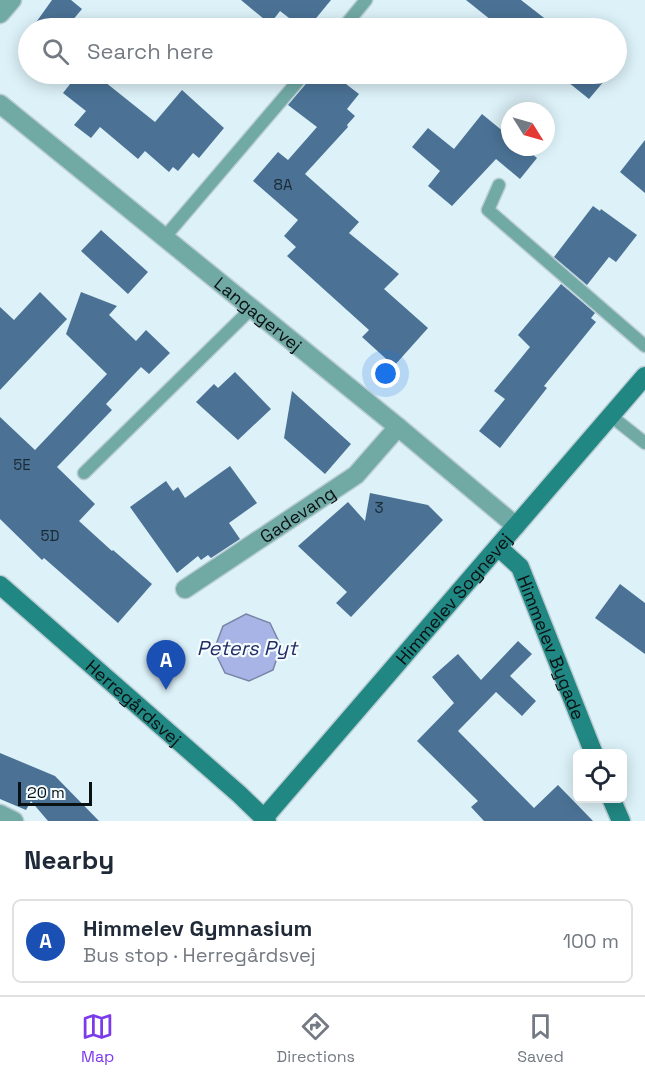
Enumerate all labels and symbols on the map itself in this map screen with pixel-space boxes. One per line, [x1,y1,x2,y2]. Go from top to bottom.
north arrow [501,102,555,156]
house number: 8A [274,175,293,194]
street label: Langagervej [210,271,307,356]
your location [371,359,400,388]
house number: 5E [13,455,31,474]
street label: Gadevang [255,481,340,548]
house number: 3 [374,498,384,517]
house number: 5D [41,526,60,545]
street label: Himmelev Sognevej [390,528,516,669]
street label: Himmelev Bygade [513,571,591,723]
water label: Peters Pyt [197,635,299,661]
pin: A [146,640,186,690]
street label: Herregårdsvej [81,654,187,750]
scale bar [18,779,92,806]

